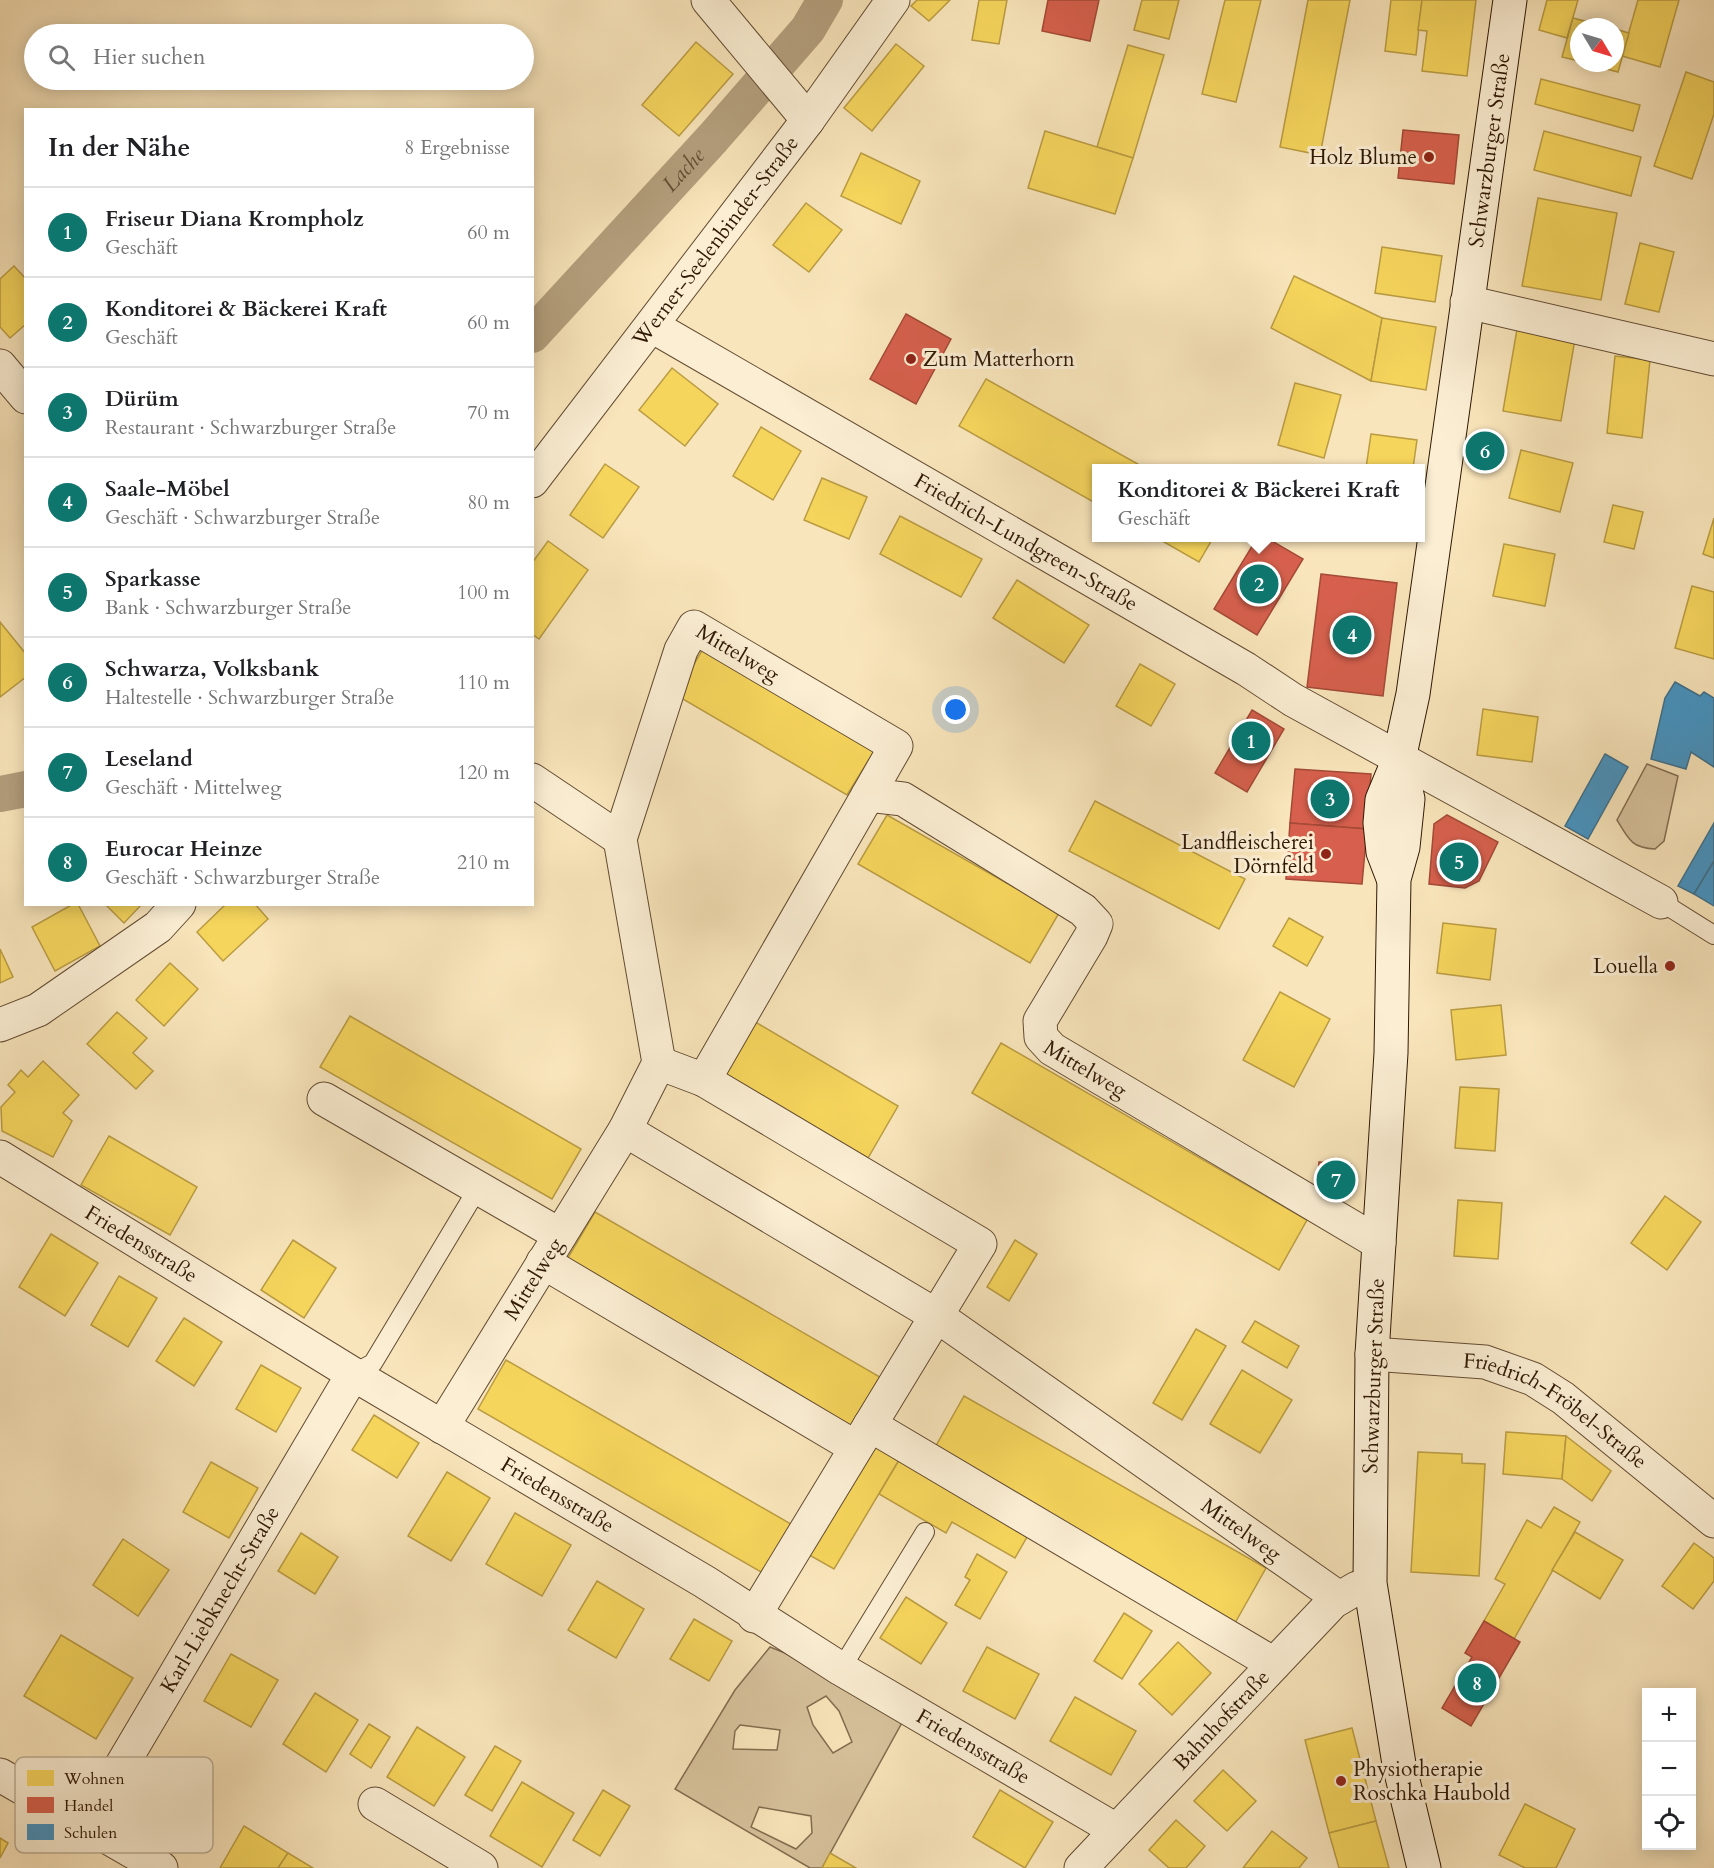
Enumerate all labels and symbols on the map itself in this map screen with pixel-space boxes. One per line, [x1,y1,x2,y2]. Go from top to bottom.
north arrow [1570,18,1624,72]
street label: Schwarzburger Straße [1461,51,1517,249]
street label: Werner-Seelenbinder-Straße [625,130,805,353]
water label: Lache [656,141,712,199]
place label: Holz Blume [1309,143,1417,172]
marker: Holz Blume [1422,150,1436,164]
place label: Zum Matterhorn [923,345,1075,374]
marker: Zum Matterhorn [904,352,918,366]
pin: 6 [1466,428,1504,474]
street label: Friedrich-Lundgreen-Straße [909,466,1143,618]
pin: 2 [1240,562,1278,606]
pin: 4 [1332,612,1372,658]
street label: Mittelweg [691,617,785,689]
your location [941,695,970,724]
pin: 1 [1232,718,1270,764]
pin: 3 [1310,776,1350,822]
place label: Landfleischerei Dörnfeld [1181,828,1314,881]
pin: 5 [1440,840,1478,884]
marker: Landfleischerei Dörnfeld [1319,847,1333,861]
place label: Louella [1593,952,1658,981]
marker: Louella [1663,959,1677,973]
street label: Mittelweg [1039,1033,1133,1105]
pin: 7 [1316,1158,1356,1202]
street label: Friedensstraße [80,1198,203,1290]
street label: Mittelweg [497,1232,570,1326]
street label: Schwarzburger Straße [1356,1278,1392,1474]
street label: Friedrich-Fröbel-Straße [1462,1346,1653,1475]
street label: Friedensstraße [495,1450,620,1540]
street label: Mittelweg [1195,1491,1288,1568]
street label: Karl-Liebknecht-Straße [153,1501,286,1698]
pin: 8 [1458,1660,1496,1706]
street label: Bahnhofstraße [1167,1663,1276,1777]
street label: Friedensstraße [911,1702,1036,1791]
place label: Physiotherapie Roschka Haubold [1353,1755,1510,1808]
legend [15,1757,213,1853]
text: Wohnen [63,1768,125,1790]
marker: Physiotherapie Roschka Haubold [1334,1774,1348,1788]
text: Handel [64,1795,113,1817]
text: Schulen [64,1822,117,1844]

